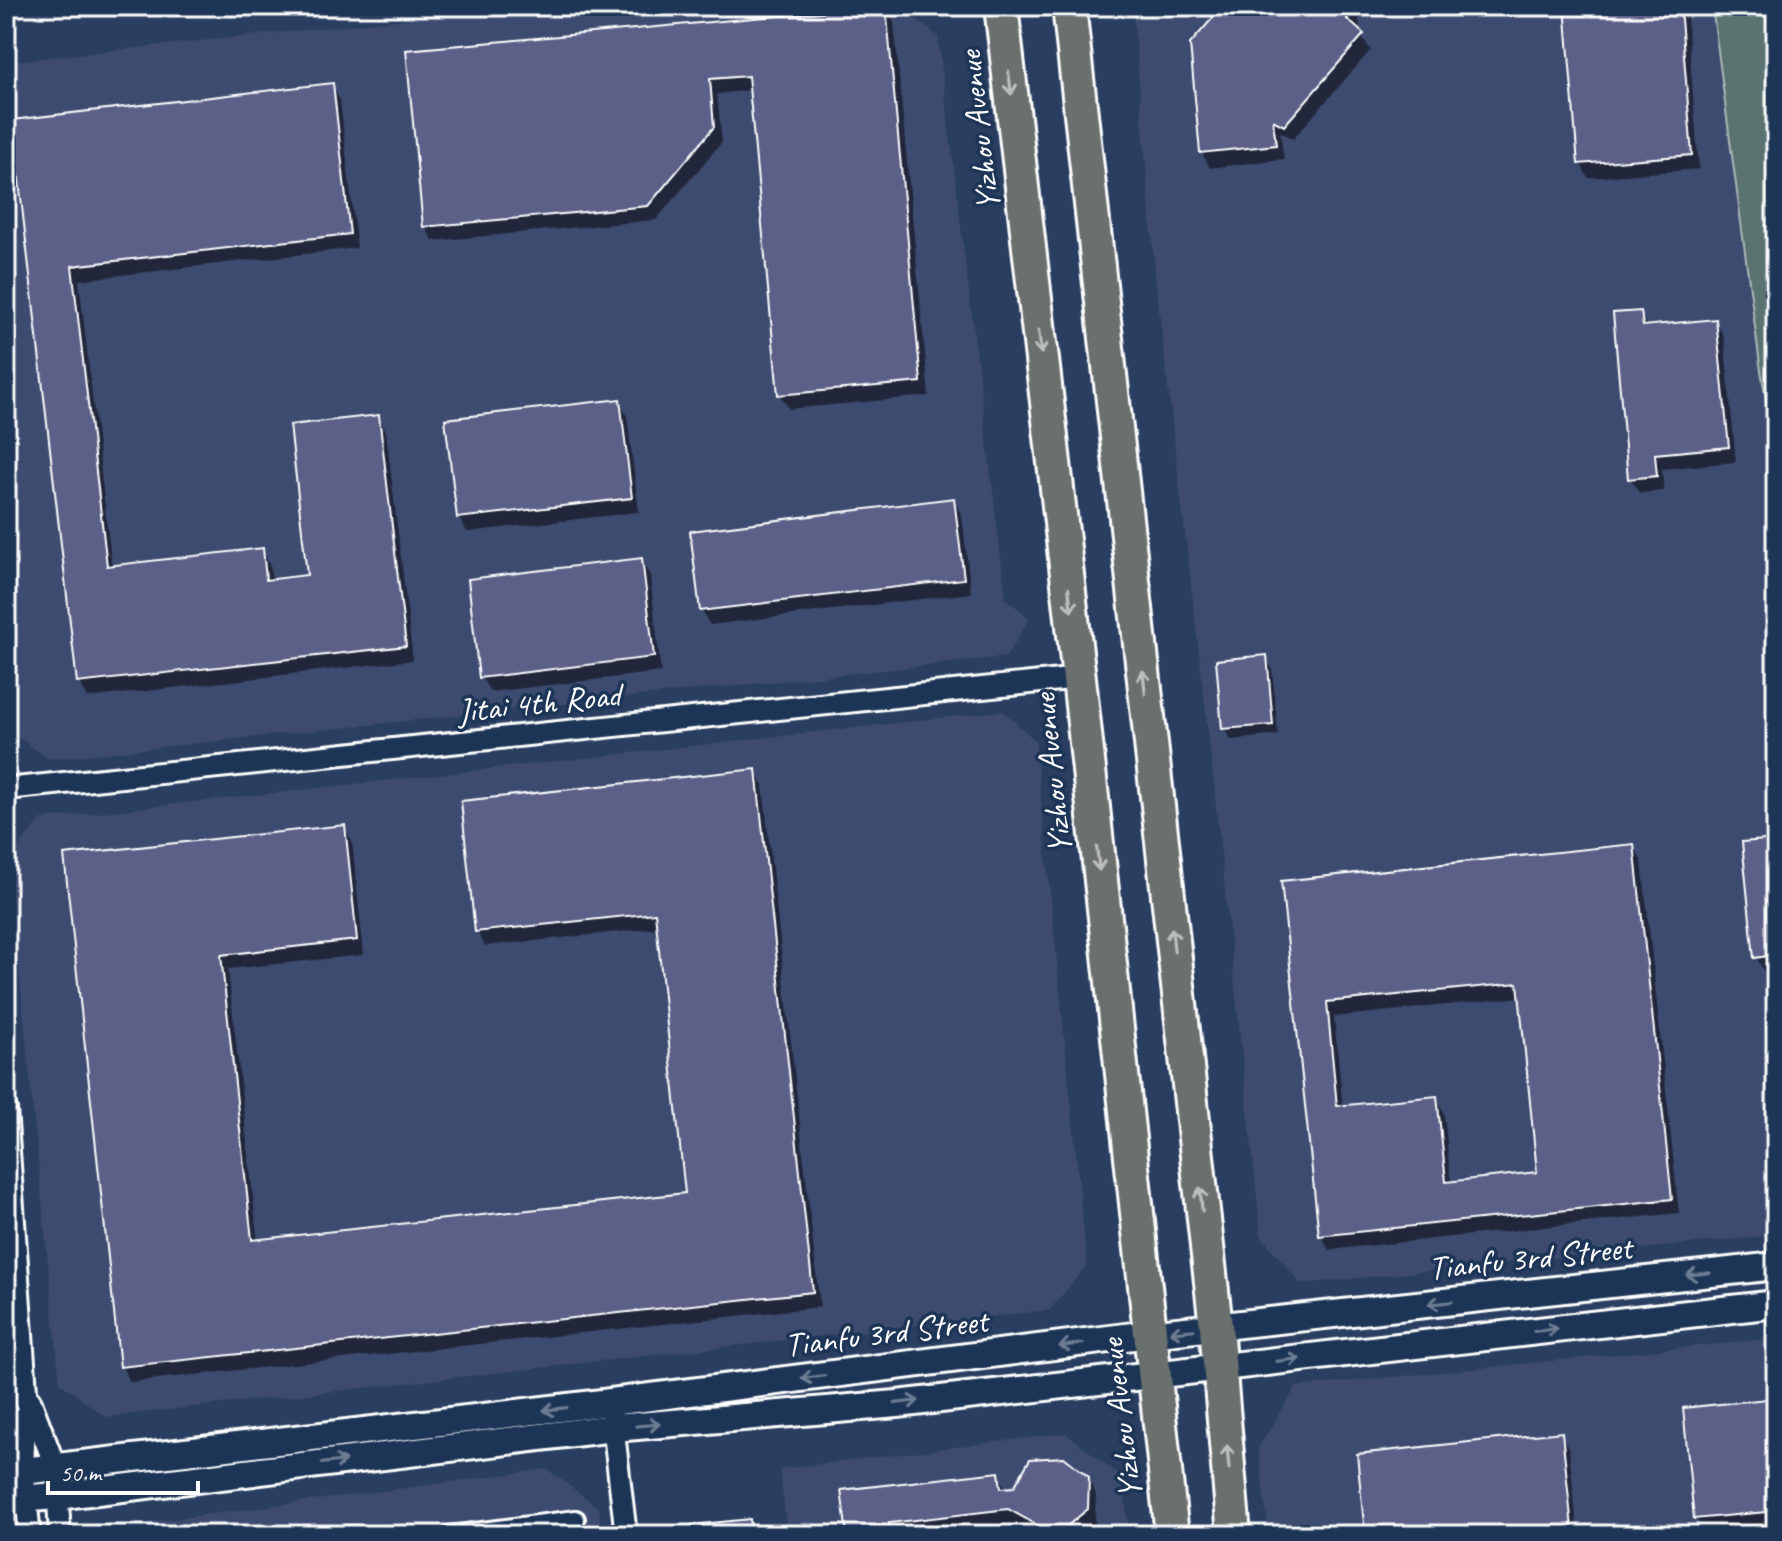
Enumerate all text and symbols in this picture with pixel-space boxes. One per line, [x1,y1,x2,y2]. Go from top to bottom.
street label: Yizhou Avenue [947,47,1010,213]
one-way arrow [1003,70,1018,96]
one-way arrow [1033,328,1048,355]
one-way arrow [1063,587,1078,612]
one-way arrow [1136,669,1151,696]
street label: Jitai 4th Road [453,672,627,733]
street label: Yizhou Avenue [1022,690,1081,856]
one-way arrow [1091,845,1106,871]
one-way arrow [1165,927,1180,954]
one-way arrow [1194,1186,1209,1213]
street label: Tianfu 3rd Street [1426,1225,1637,1290]
one-way arrow [1686,1267,1712,1282]
one-way arrow [1427,1295,1454,1310]
street label: Tianfu 3rd Street [782,1298,994,1366]
one-way arrow [1169,1323,1195,1338]
one-way arrow [1532,1323,1559,1338]
street label: Yizhou Avenue [1089,1335,1152,1501]
one-way arrow [1058,1337,1085,1352]
one-way arrow [1274,1352,1301,1367]
one-way arrow [801,1370,826,1385]
one-way arrow [893,1395,919,1410]
one-way arrow [543,1402,568,1417]
one-way arrow [634,1417,660,1432]
one-way arrow [1220,1444,1235,1471]
scale bar [48,1445,198,1495]
one-way arrow [321,1454,346,1469]
text: 50 m [60,1458,103,1488]

